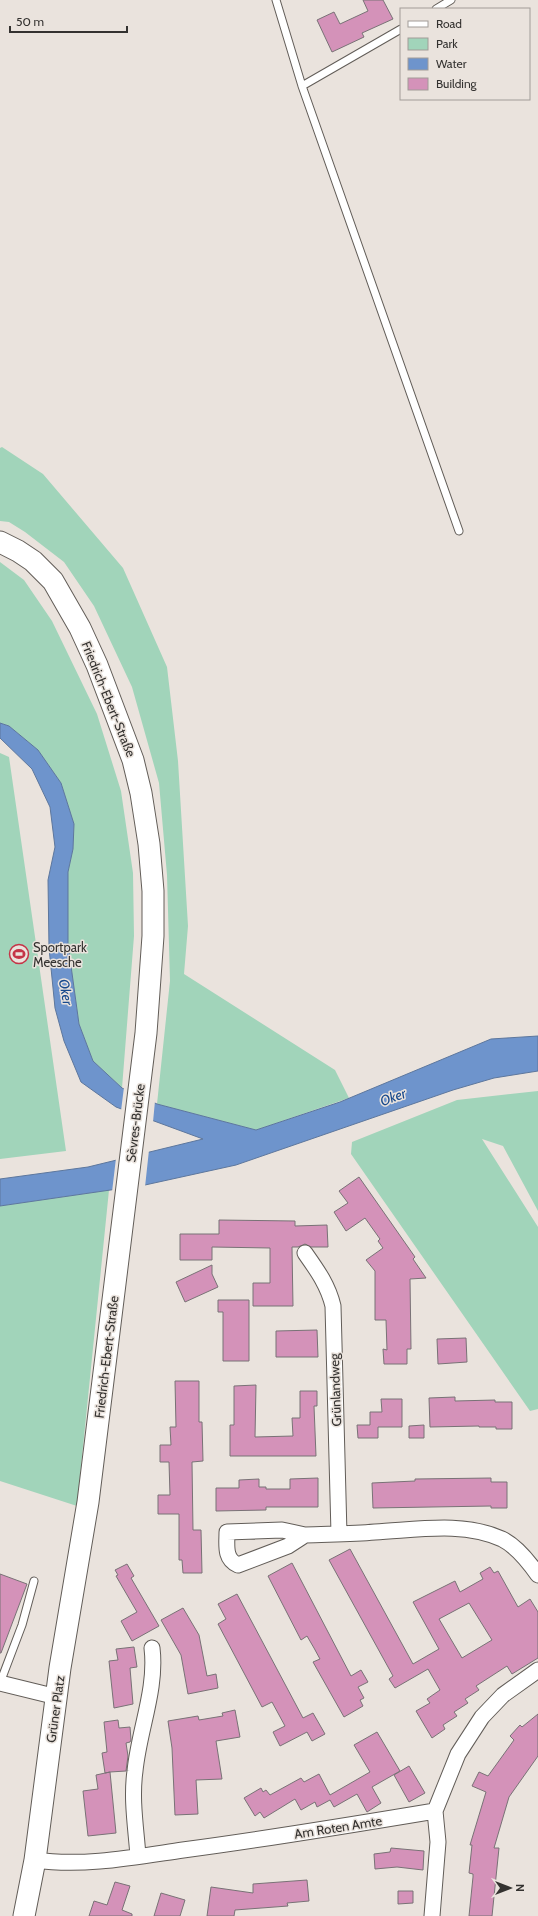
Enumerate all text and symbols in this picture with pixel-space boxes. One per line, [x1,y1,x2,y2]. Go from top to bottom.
scale bar [10,8,127,34]
legend [400,8,530,100]
text: 50 m [16,14,44,29]
text: Road [436,16,462,31]
text: Park [436,36,458,51]
text: Water [436,56,467,71]
text: Building [436,76,478,91]
street label: Friedrich-Ebert-Straße [78,639,140,759]
place label: Sportpark Meesche [33,939,87,970]
sports icon: Sportpark Meesche [8,943,30,965]
water label: Oker [55,977,77,1007]
street label: Sèvres-Brücke [122,1083,148,1163]
water label: Oker [378,1084,409,1110]
street label: Friedrich-Ebert-Straße [91,1294,121,1419]
street label: Grünlandweg [326,1353,344,1427]
street label: Grüner Platz [42,1674,68,1744]
street label: Am Roten Amte [293,1812,383,1842]
north arrow [490,1868,530,1908]
text: N [513,1884,527,1892]

